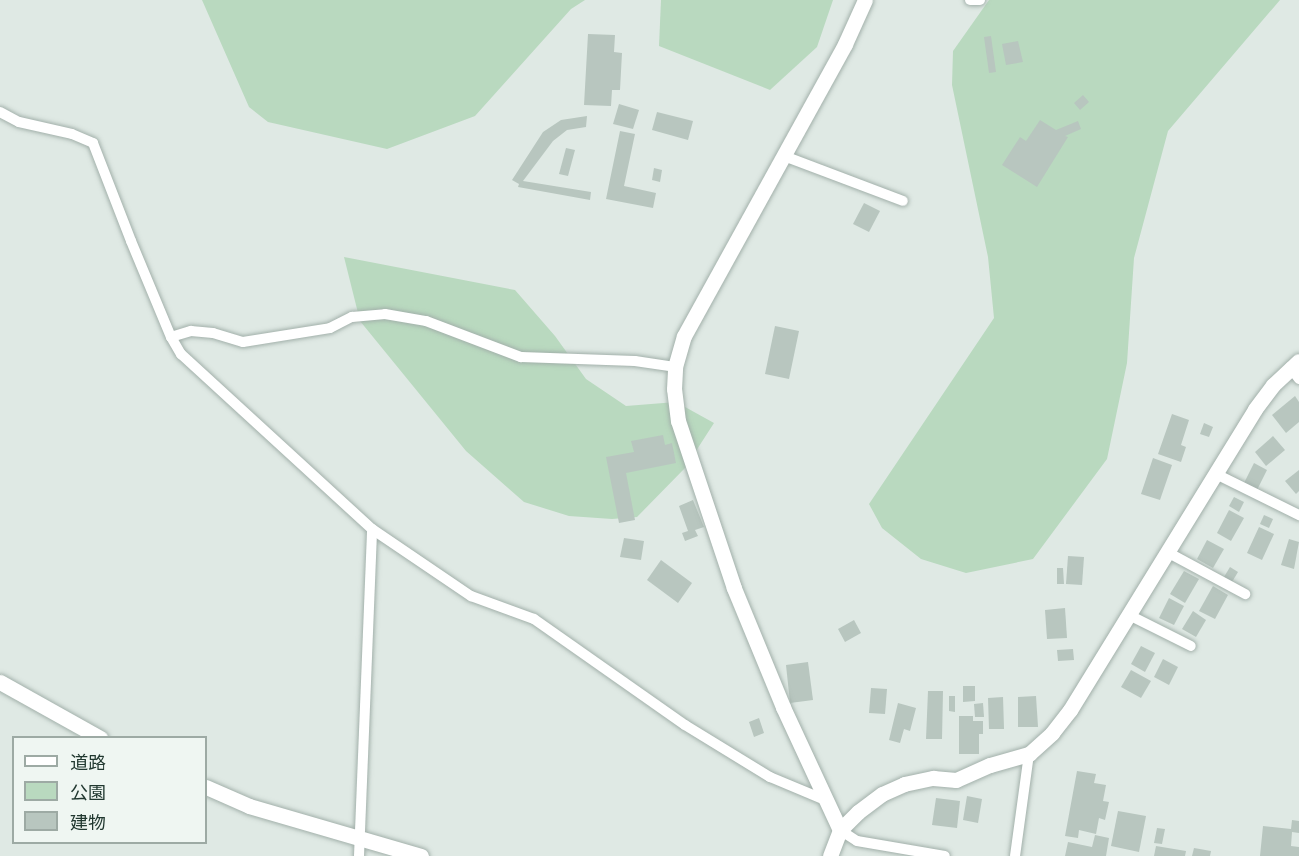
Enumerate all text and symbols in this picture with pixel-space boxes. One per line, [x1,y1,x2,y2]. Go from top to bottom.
legend [12,736,207,844]
text: 道路 [70,752,106,773]
text: 公園 [70,782,106,803]
text: 建物 [70,812,106,833]

